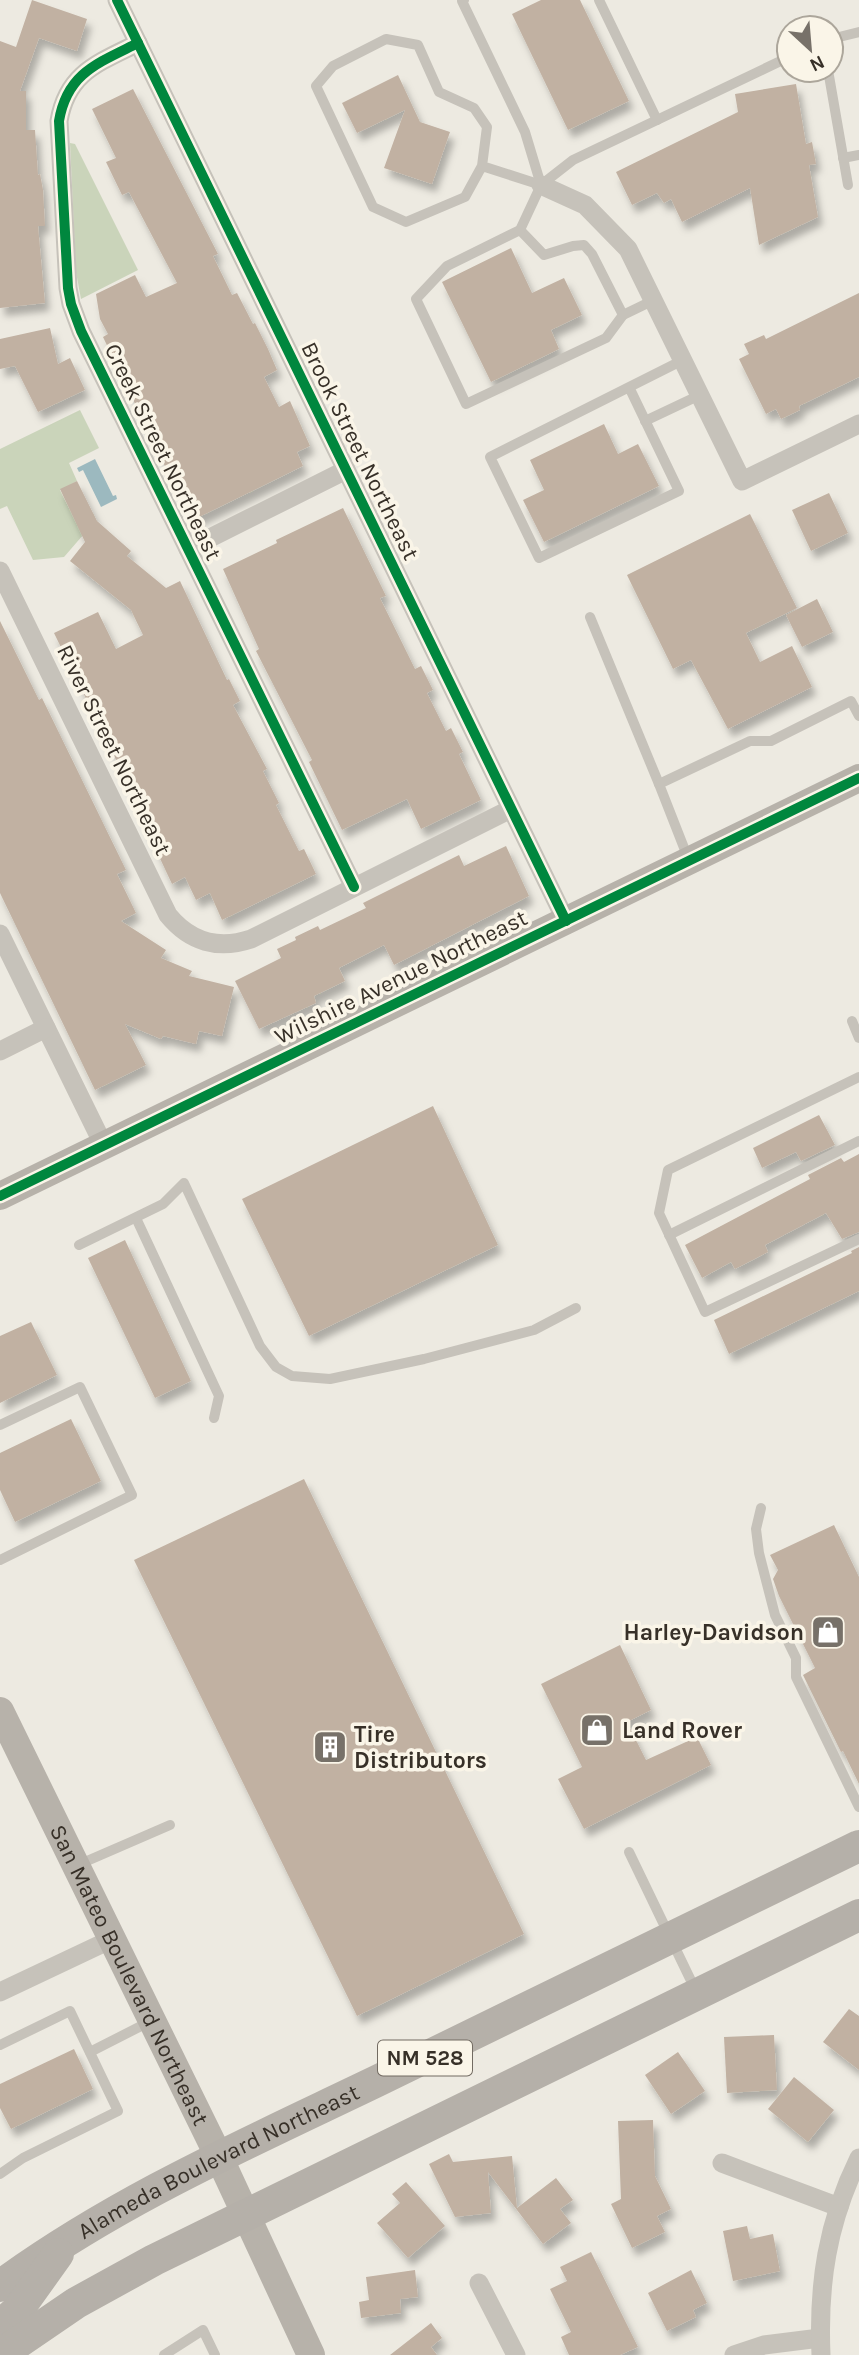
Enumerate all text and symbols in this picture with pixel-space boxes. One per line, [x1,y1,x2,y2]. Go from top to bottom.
north arrow [775,14,845,84]
text: N [806,51,828,76]
street label: Brook Street Northeast [295,338,425,565]
street label: Creek Street Northeast [99,339,227,565]
street label: River Street Northeast [51,640,177,860]
street label: Wilshire Avenue Northeast [270,904,532,1050]
shop icon: Harley-Davidson [809,1613,847,1651]
place label: Harley-Davidson [624,1619,804,1646]
shop icon: Land Rover [578,1711,616,1749]
place label: Land Rover [622,1717,742,1744]
place label: Tire Distributors [354,1721,487,1774]
building icon: Tire Distributors [311,1728,349,1766]
street label: San Mateo Boulevard Northeast [44,1820,215,2130]
road number: NM 528 [378,2040,472,2076]
street label: Alameda Boulevard Northeast [73,2078,364,2244]

